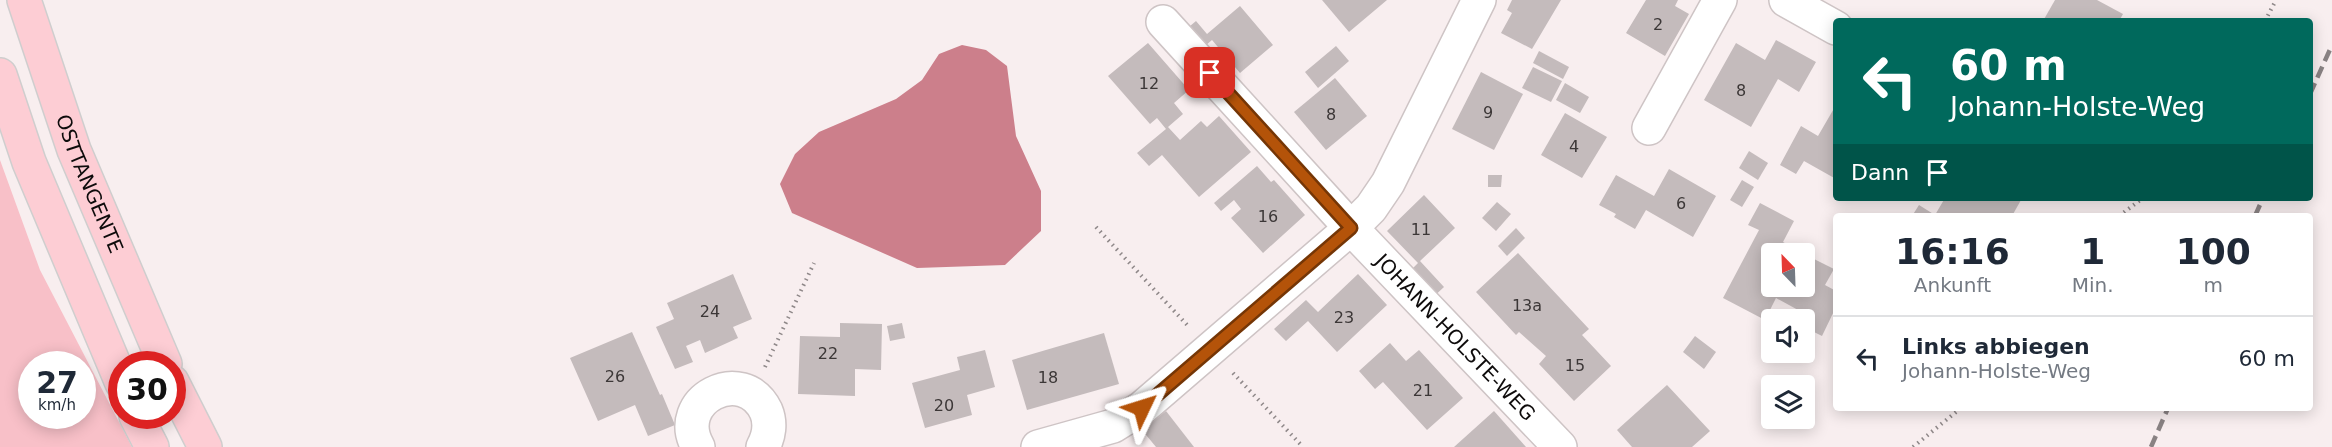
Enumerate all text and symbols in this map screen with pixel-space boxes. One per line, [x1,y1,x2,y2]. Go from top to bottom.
house number: 2 [1653,15,1663,34]
text: 60 m [1950,41,2067,90]
icon: left [1851,42,1929,120]
pin [1184,47,1235,98]
icon: arrive [1193,56,1226,89]
house number: 12 [1139,74,1159,93]
house number: 8 [1736,81,1746,100]
text: Johann-Holste-Weg [1950,91,2205,122]
house number: 9 [1483,103,1493,122]
house number: 8 [1326,105,1336,124]
street label: OSTTANGENTE [51,111,128,257]
house number: 4 [1569,137,1579,156]
icon: arrive [1921,156,1954,189]
text: Dann [1851,160,1909,185]
house number: 6 [1676,194,1686,213]
house number: 16 [1258,207,1278,226]
house number: 11 [1411,220,1431,239]
text: 16:16 [1895,231,2010,272]
text: 1 [2080,231,2105,272]
text: 100 [2176,231,2251,272]
north arrow [1761,243,1815,297]
map controls [1761,243,1815,429]
street label: JOHANN-HOLSTE-WEG [1369,248,1540,426]
text: Ankunft [1914,273,1991,297]
text: Min. [2072,273,2114,297]
text: m [2204,273,2223,297]
house number: 13a [1512,296,1542,315]
house number: 24 [700,302,720,321]
house number: 23 [1334,308,1354,327]
button: sound [1761,309,1815,363]
text: Links abbiegen [1902,334,2090,359]
icon: left [1851,342,1884,375]
house number: 22 [818,344,838,363]
text: 60 m [2239,346,2295,371]
speed limit sign: 30 [108,351,186,429]
house number: 15 [1565,356,1585,375]
text: Johann-Holste-Weg [1902,359,2091,383]
text: 27 [36,365,78,400]
house number: 26 [605,367,625,386]
house number: 18 [1038,368,1058,387]
button: layers [1761,375,1815,429]
position arrow [1110,376,1174,440]
house number: 21 [1413,381,1433,400]
text: km/h [38,396,76,414]
house number: 20 [934,396,954,415]

